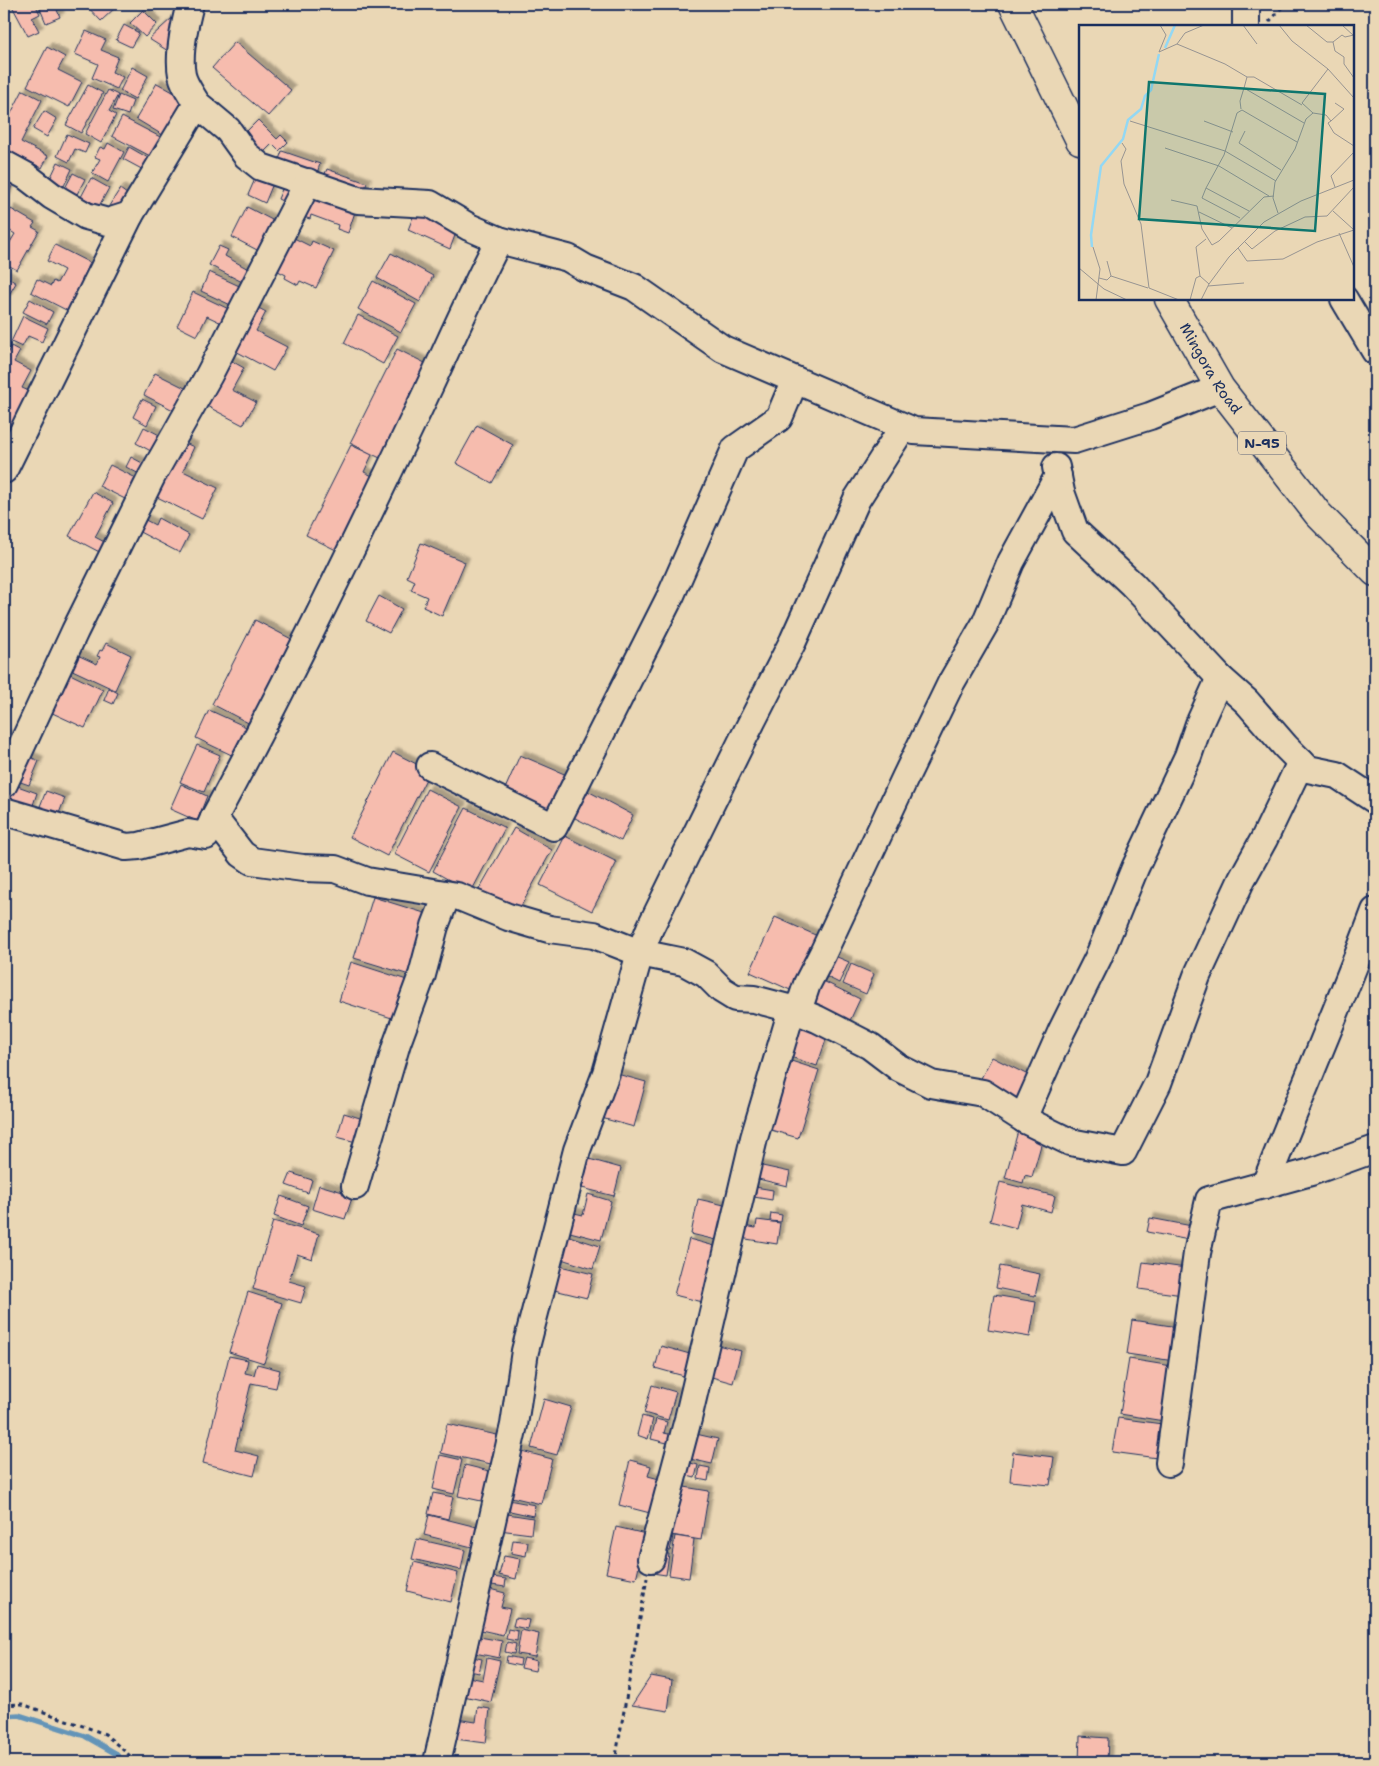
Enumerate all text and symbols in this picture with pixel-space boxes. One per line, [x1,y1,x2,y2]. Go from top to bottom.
inset map [1079,25,1354,300]
street label: Mingora Road [1175,319,1247,418]
road number: N-95 [1238,432,1286,454]

